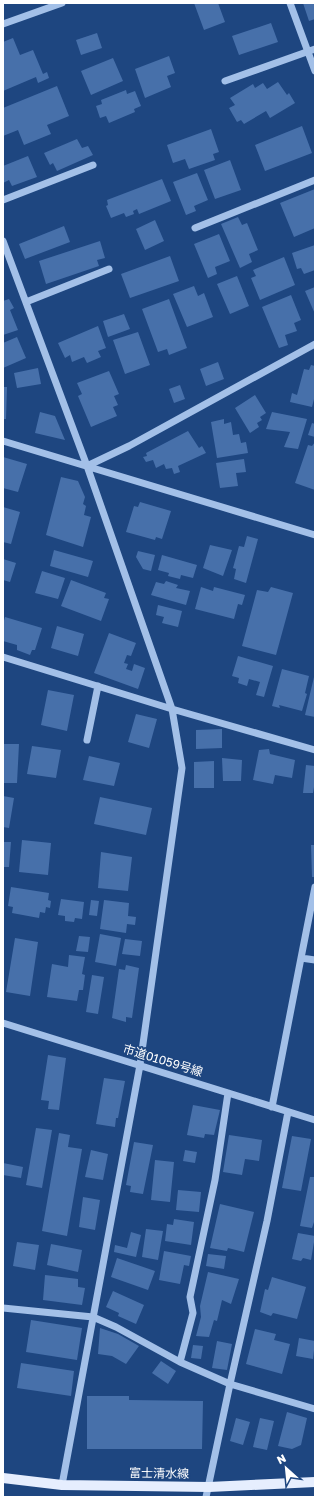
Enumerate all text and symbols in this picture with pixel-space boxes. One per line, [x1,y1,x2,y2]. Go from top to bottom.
street label: 市道01059号線 [121,1041,205,1079]
north arrow [266,1448,306,1488]
text: N [275,1451,288,1466]
street label: 富士清水線 [129,1465,189,1481]

